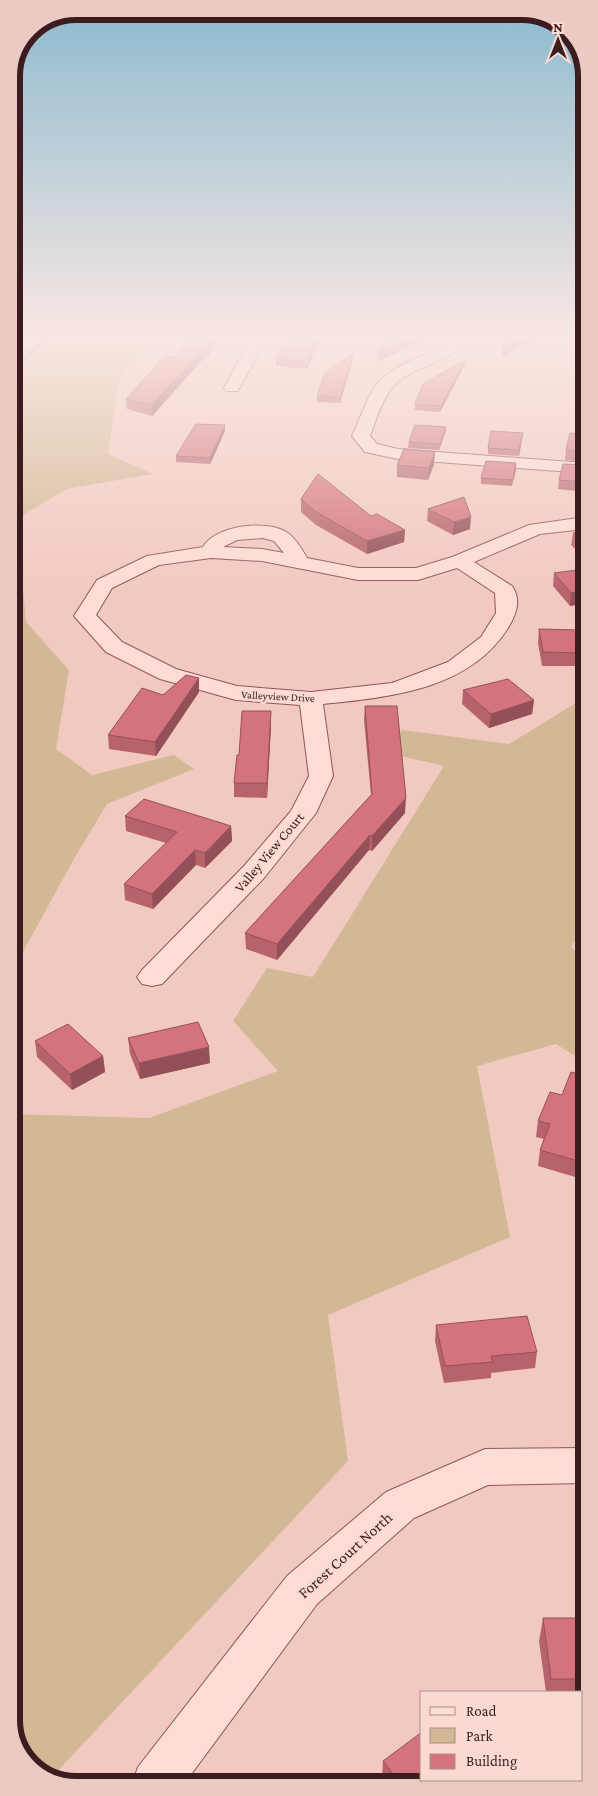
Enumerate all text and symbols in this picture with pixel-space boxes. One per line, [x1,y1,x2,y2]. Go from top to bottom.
north arrow [533,15,583,65]
text: N [553,19,563,35]
street label: Valleyview Drive [241,688,315,705]
street label: Valley View Court [231,809,307,895]
street label: Forest Court North [295,1508,396,1602]
legend [420,1691,583,1781]
text: Road [466,1703,497,1719]
text: Park [466,1728,493,1744]
text: Building [466,1753,517,1770]

